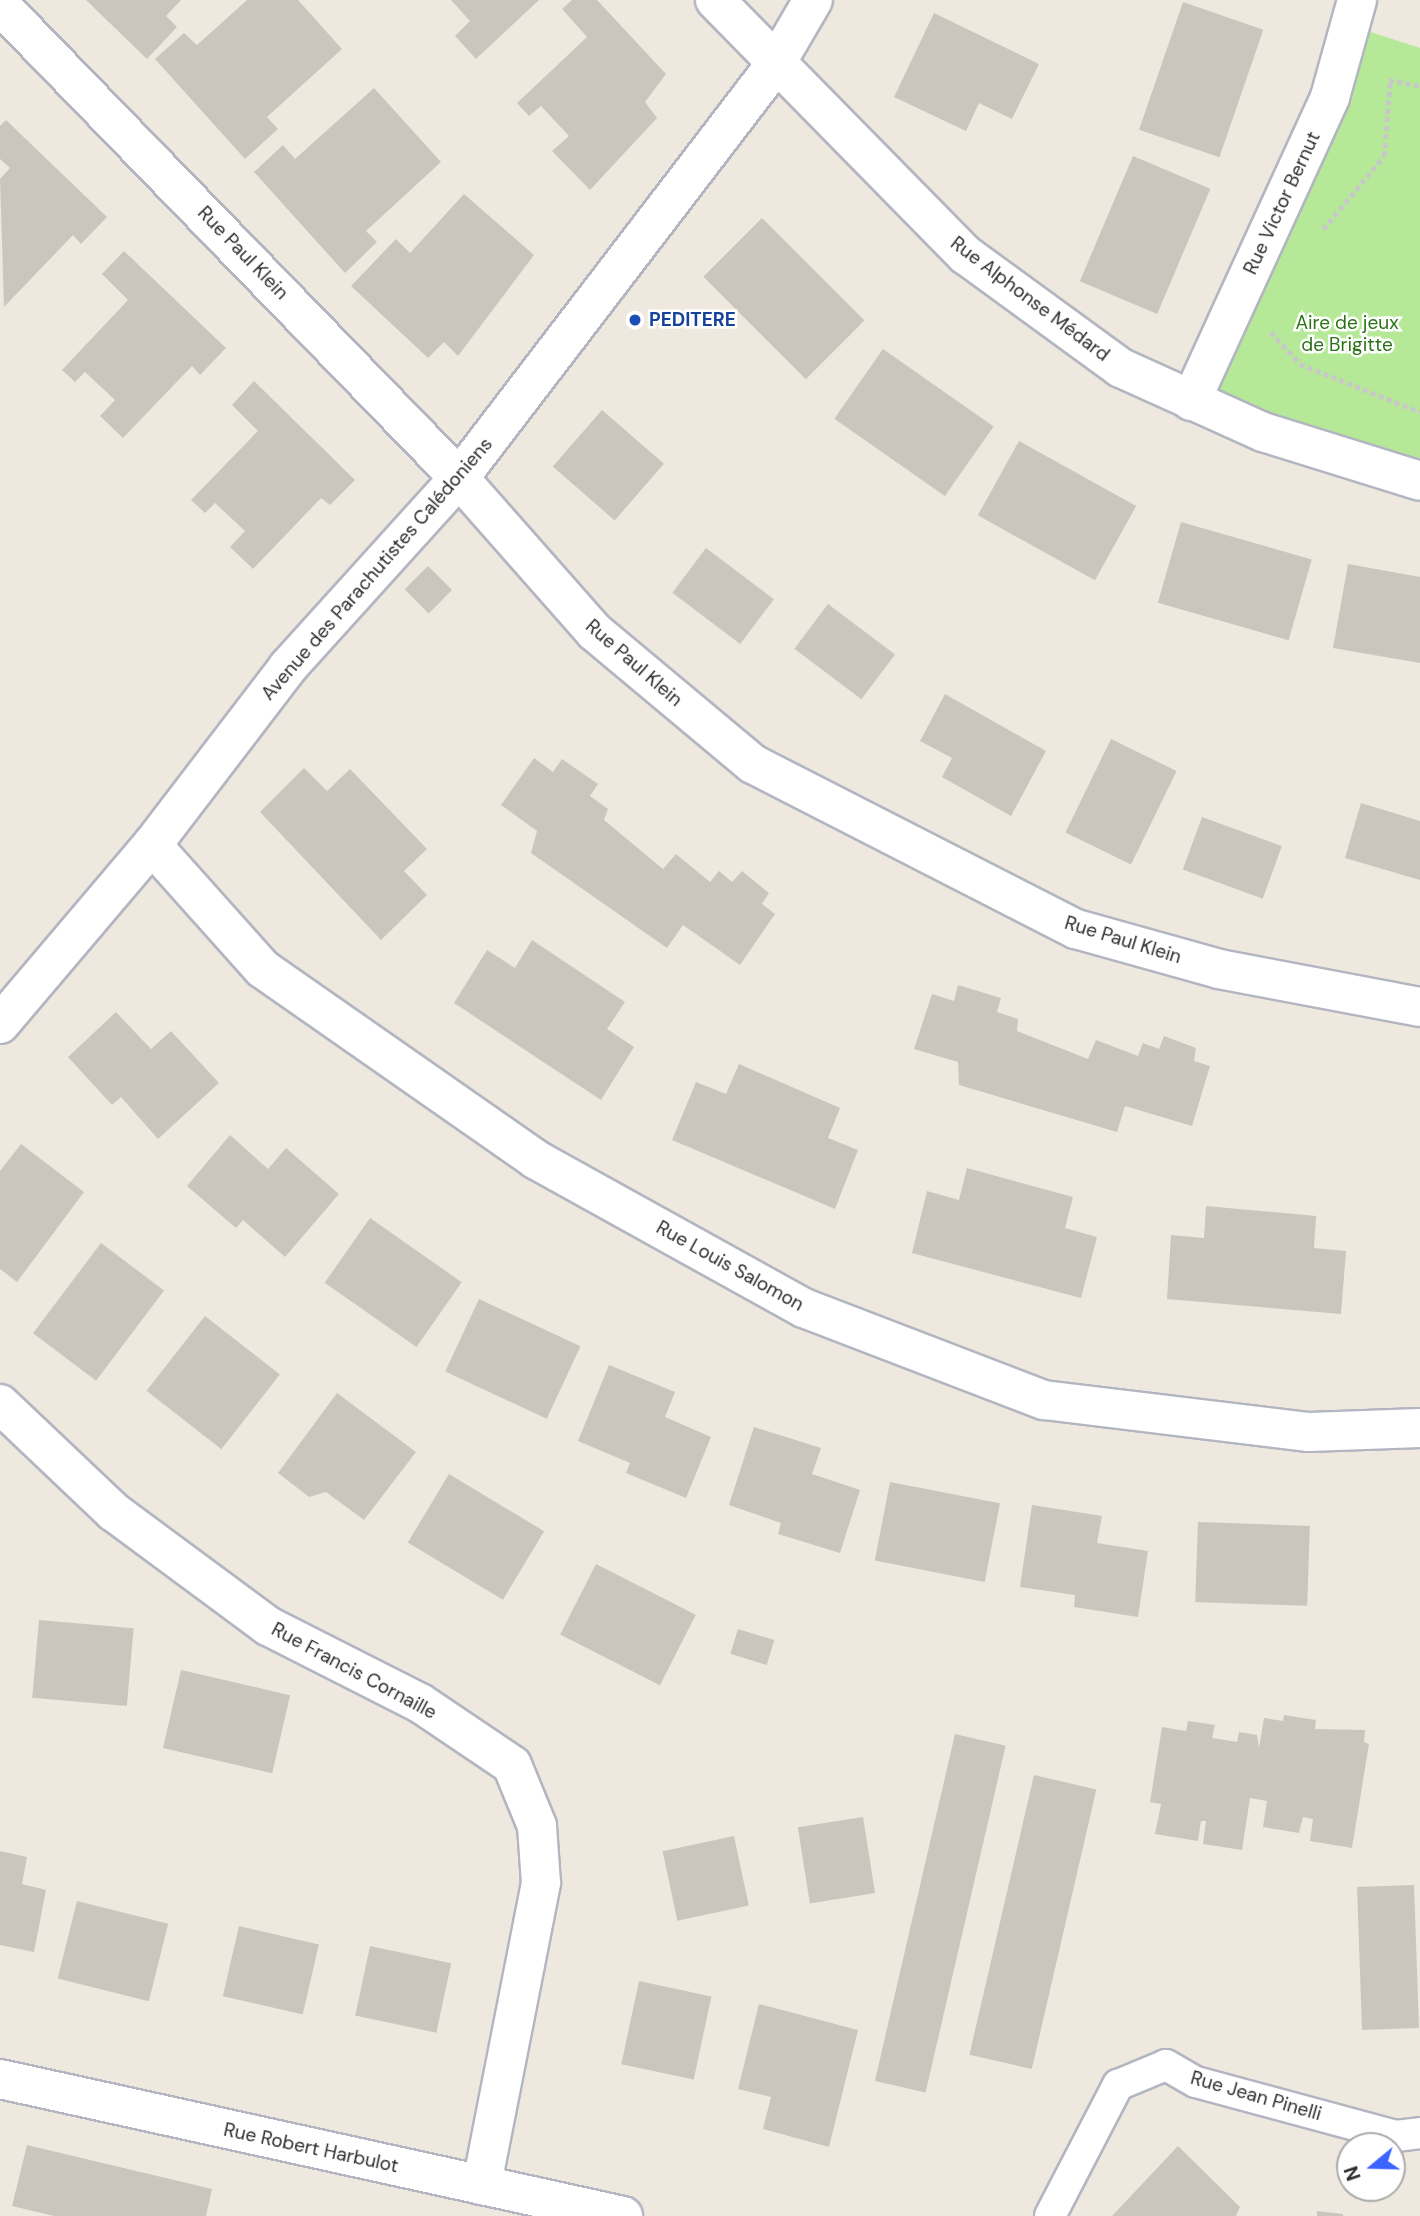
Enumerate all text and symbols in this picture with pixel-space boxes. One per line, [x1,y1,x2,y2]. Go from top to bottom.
street label: Rue Victor Bernut [1239,128,1325,278]
street label: Rue Paul Klein [193,202,293,304]
street label: Rue Alphonse Médard [946,232,1114,366]
place label: PEDITERE [649,309,736,331]
marker: PEDITERE [627,312,643,328]
park label: Aire de jeux de Brigitte [1295,312,1399,356]
street label: Avenue des Parachutistes Calédoniens [257,433,497,705]
street label: Rue Paul Klein [581,615,687,711]
street label: Rue Paul Klein [1062,911,1184,969]
street label: Rue Louis Salomon [652,1216,808,1316]
street label: Rue Francis Cornaille [268,1618,440,1724]
street label: Rue Jean Pinelli [1188,2066,1324,2126]
street label: Rue Robert Harbulot [222,2118,400,2178]
north arrow [1336,2132,1406,2202]
text: N [1338,2163,1367,2184]

